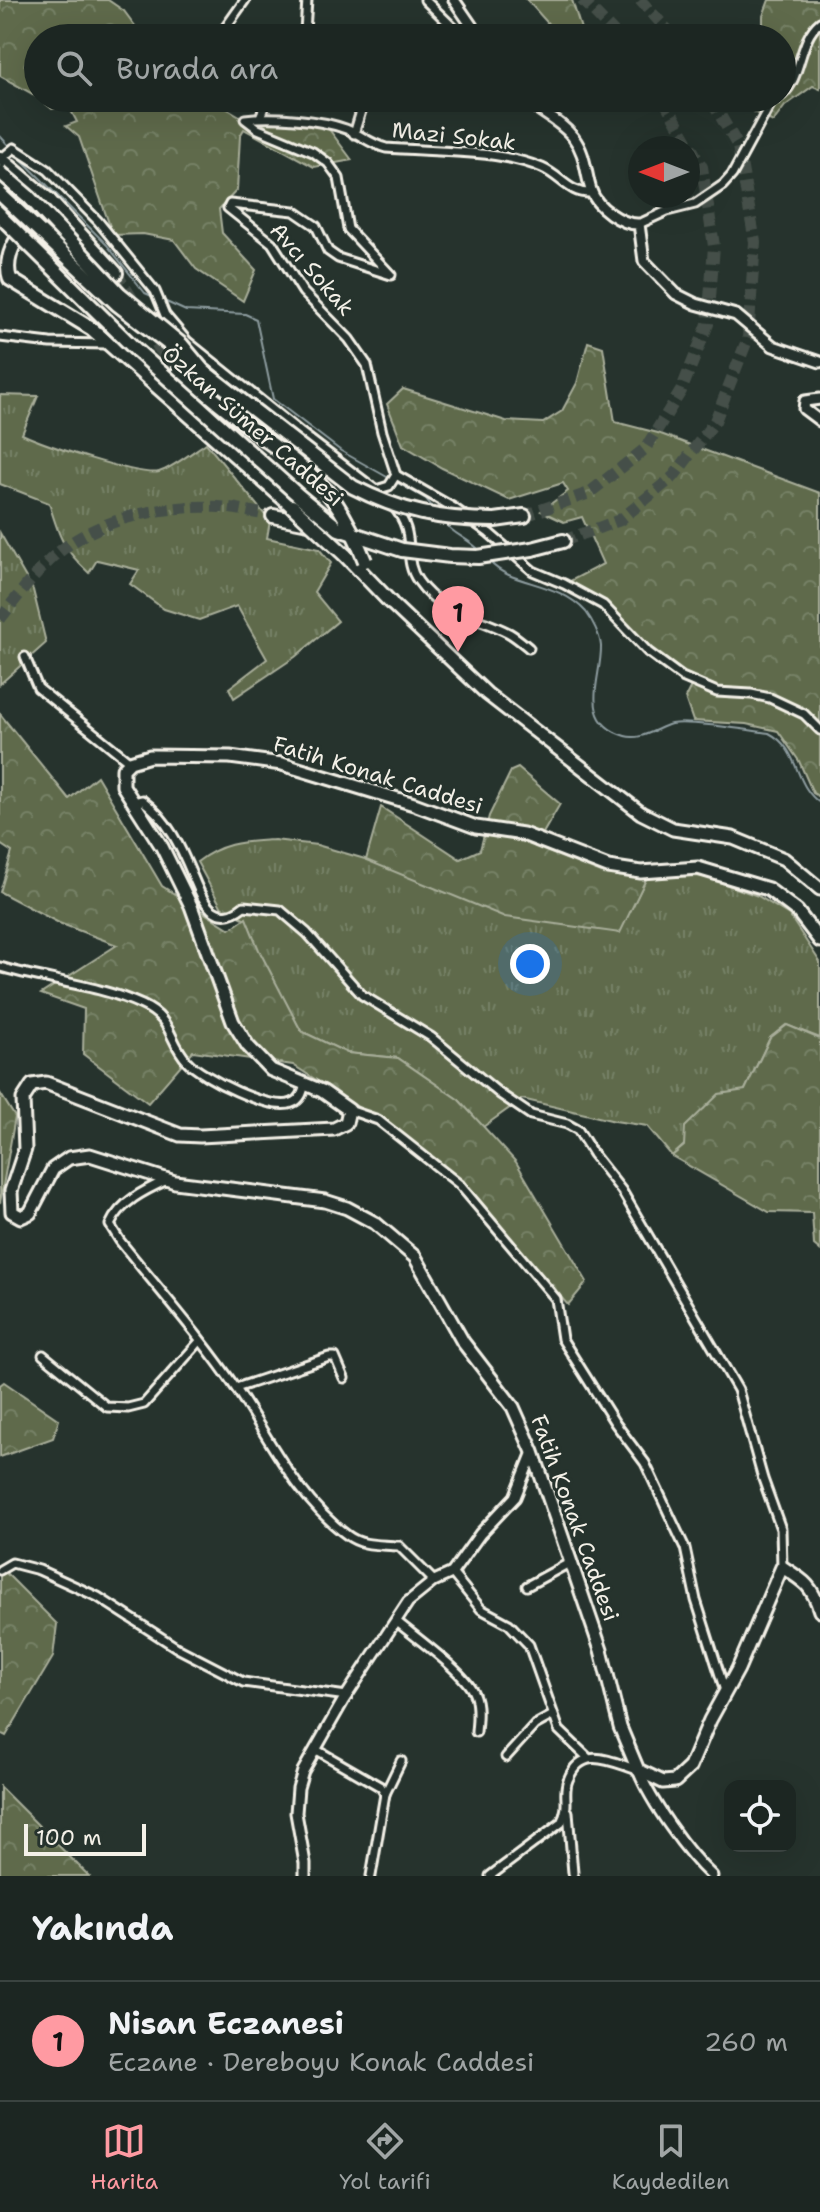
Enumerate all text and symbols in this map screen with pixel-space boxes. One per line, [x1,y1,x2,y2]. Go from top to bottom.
search box [24,24,796,112]
icon: search [52,46,96,90]
text: Burada ara [116,48,278,89]
street label: Mazi Sokak [391,115,517,157]
north arrow [628,136,700,208]
street label: Avcı Sokak [263,216,361,322]
street label: Özkan Sümer Caddesi [156,339,350,513]
pin: 1 [432,586,484,652]
street label: Fatih Konak Caddesi [270,729,486,821]
your location [510,944,550,984]
street label: Fatih Konak Caddesi [524,1411,626,1625]
map controls [724,1780,796,1852]
button: locate [724,1780,796,1852]
scale bar [24,1820,146,1856]
text: 100 m [36,1823,102,1852]
text: Yakında [32,1905,174,1951]
text: Nisan Eczanesi [108,2003,344,2044]
text: 1 [52,2024,64,2059]
text: 260 m [704,2024,788,2059]
text: Eczane · Dereboyu Konak Caddesi [108,2044,534,2079]
tab: Harita [91,2119,158,2196]
tab: Yol tarifi [339,2119,431,2196]
tab: Kaydedilen [612,2119,729,2196]

